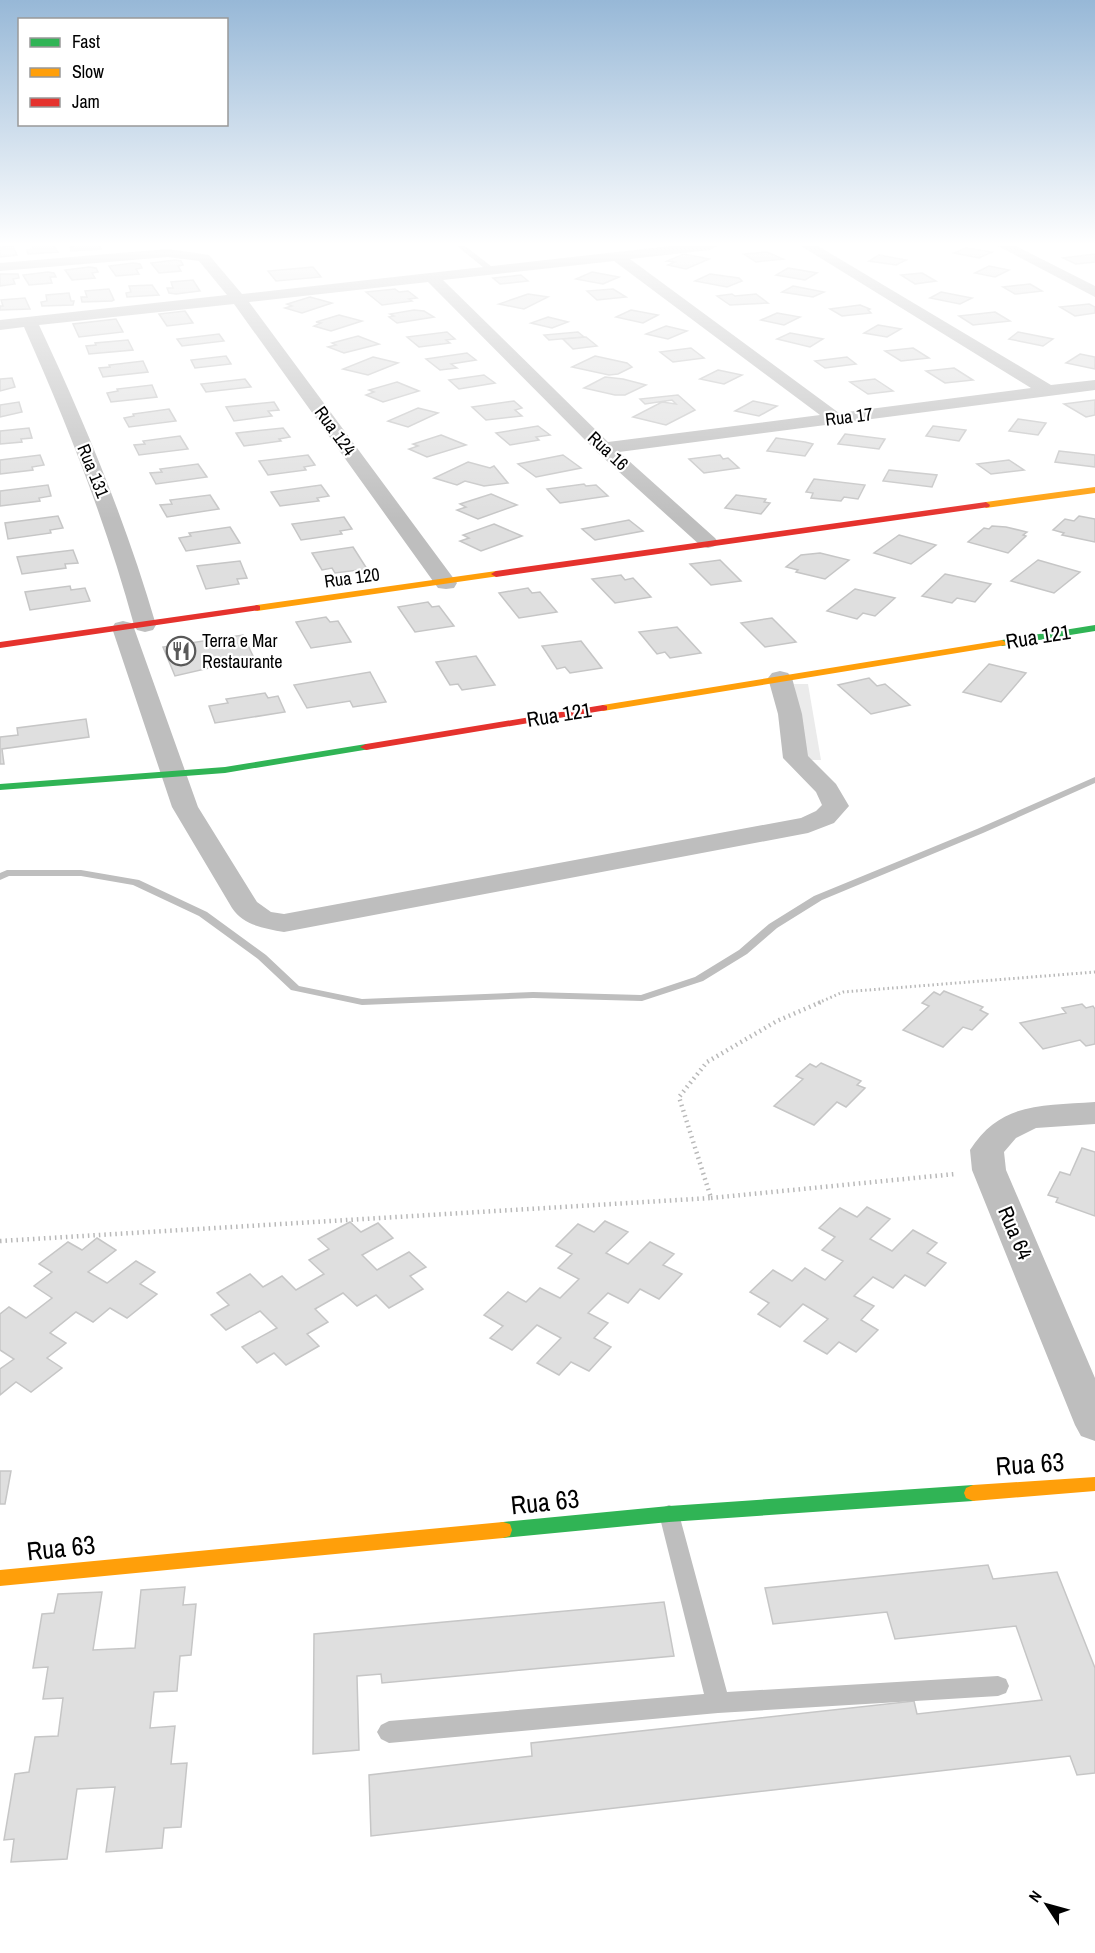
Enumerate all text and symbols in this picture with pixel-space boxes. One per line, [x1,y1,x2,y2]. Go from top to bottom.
legend [18,18,228,126]
text: Fast [72,29,100,54]
text: Slow [72,59,104,84]
text: Jam [72,89,100,114]
street label: Rua 124 [309,401,362,461]
street label: Rua 17 [824,401,874,432]
street label: Rua 16 [582,425,634,476]
street label: Rua 131 [71,440,116,502]
street label: Rua 120 [323,561,381,594]
street label: Rua 121 [1003,617,1073,656]
place label: Terra e Mar Restaurante [202,628,282,674]
restaurant icon: Terra e Mar Restaurante [165,635,197,667]
street label: Rua 121 [524,695,594,734]
street label: Rua 64 [991,1202,1040,1264]
street label: Rua 63 [994,1444,1065,1483]
street label: Rua 63 [509,1481,581,1523]
street label: Rua 63 [25,1527,97,1569]
north arrow [1017,1875,1077,1935]
text: N [1023,1886,1047,1906]

